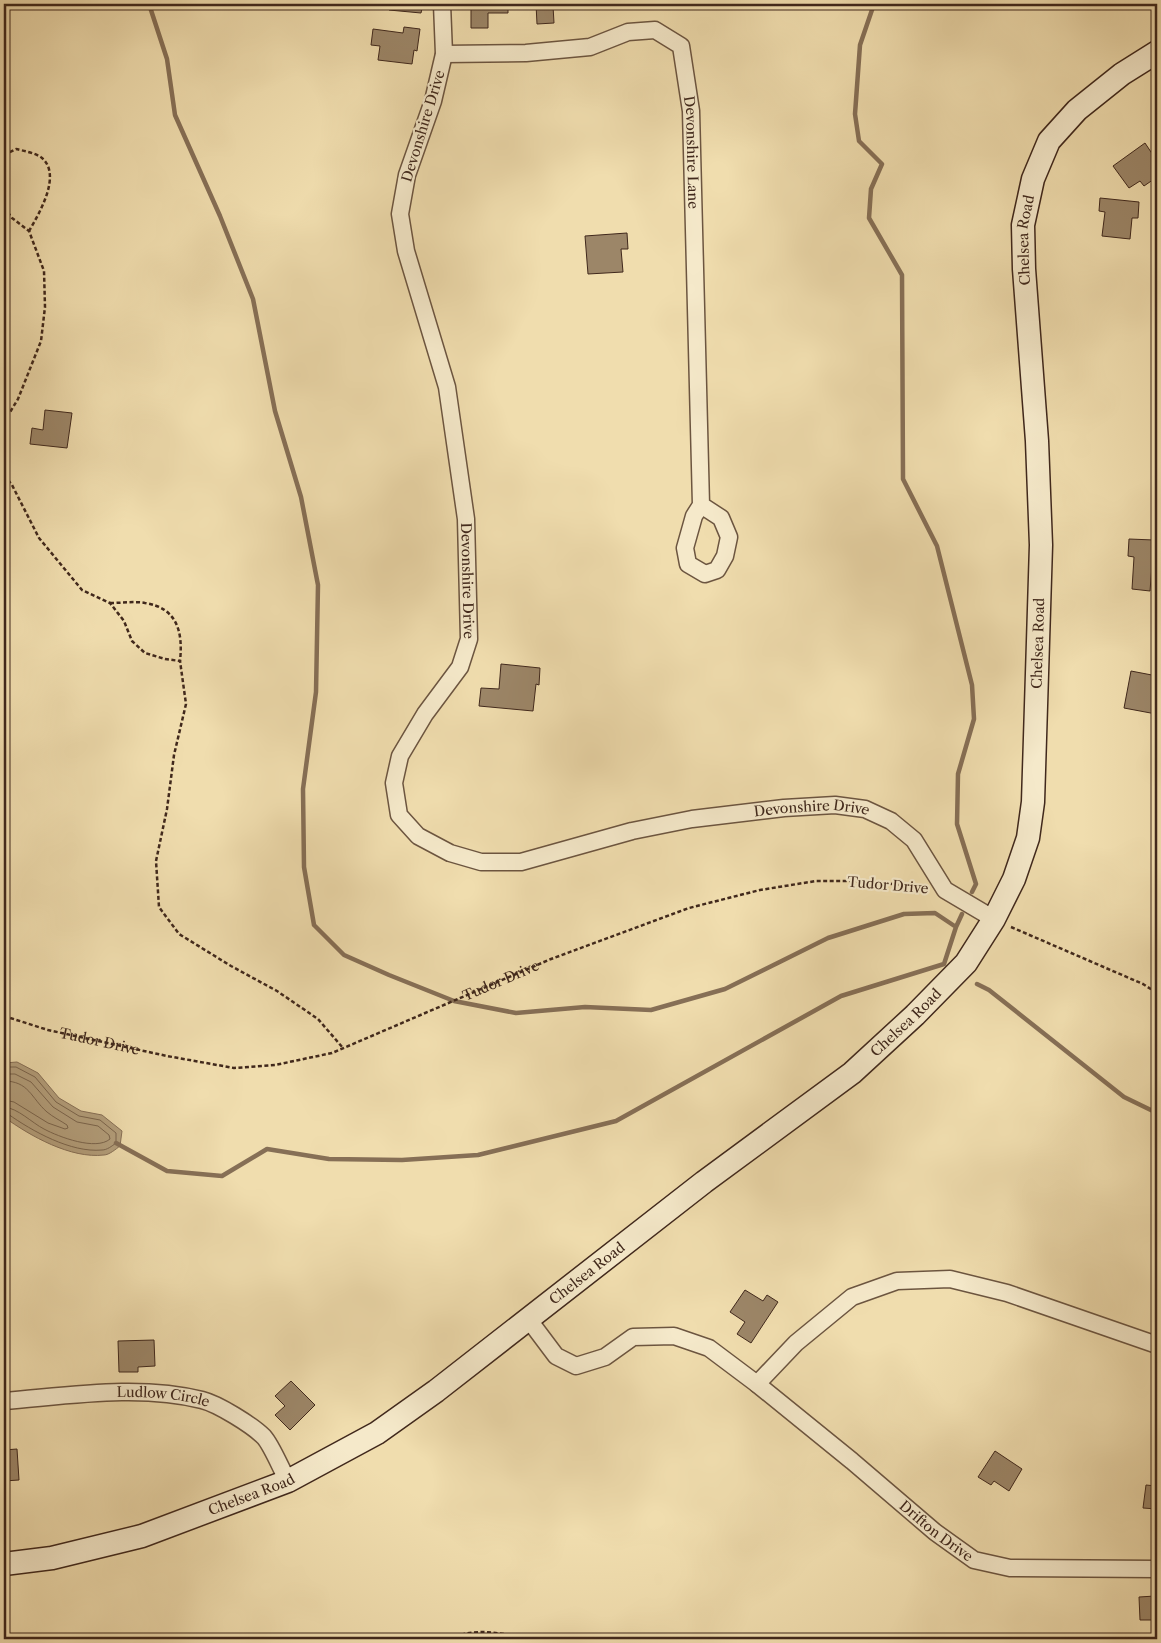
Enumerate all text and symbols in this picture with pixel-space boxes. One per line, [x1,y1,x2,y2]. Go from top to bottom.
street label: Devonshire Drive [397,68,449,184]
street label: Devonshire Lane [680,95,702,209]
street label: Chelsea Road [1013,193,1038,286]
street label: Devonshire Drive [457,522,478,639]
street label: Chelsea Road [1028,597,1048,689]
street label: Devonshire Drive [753,796,873,821]
street label: Tudor Drive [847,872,930,898]
street label: Tudor Drive [460,956,542,1005]
street label: Chelsea Road [867,984,945,1061]
street label: Tudor Drive [58,1024,142,1059]
street label: Chelsea Road [545,1238,629,1308]
street label: Ludlow Circle [117,1383,212,1411]
street label: Chelsea Road [206,1470,298,1519]
street label: Drifton Drive [896,1497,977,1565]

